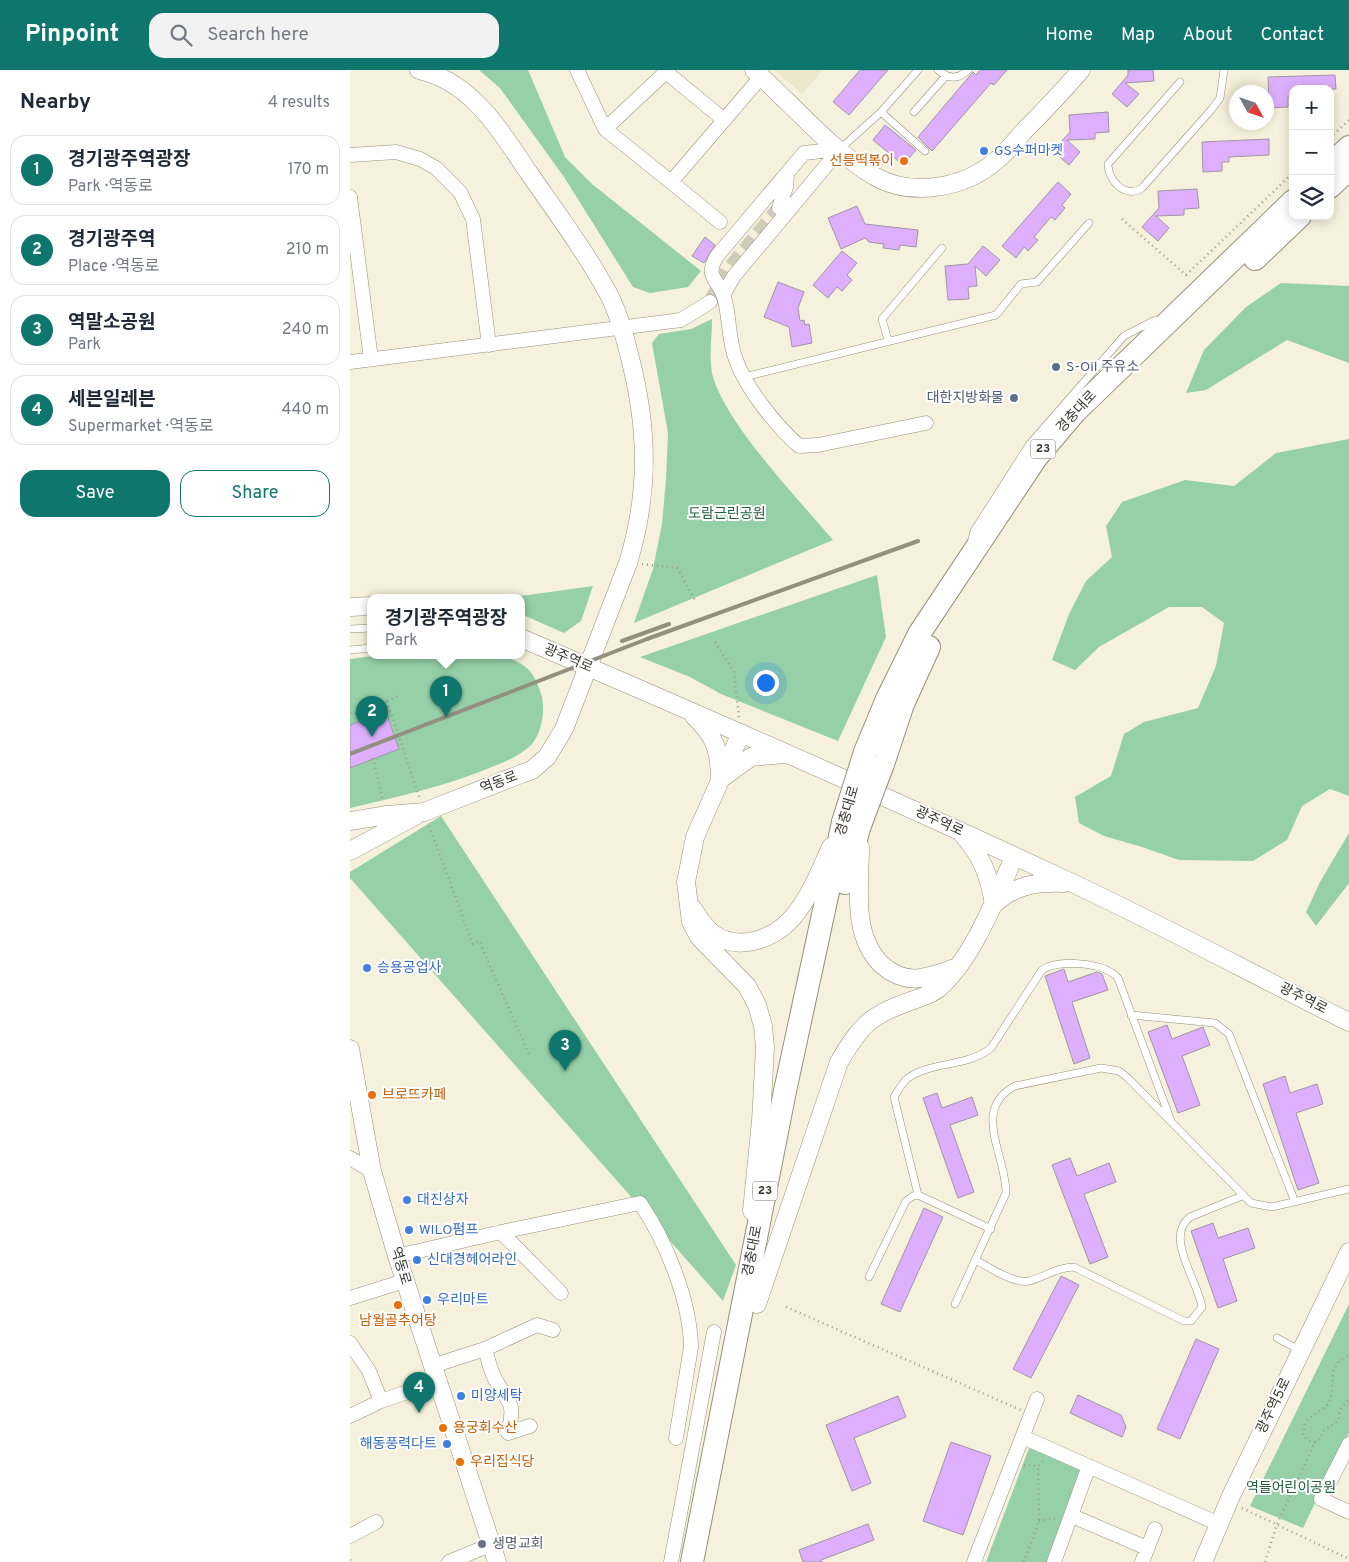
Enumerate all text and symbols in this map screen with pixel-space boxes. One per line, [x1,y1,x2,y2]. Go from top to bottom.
search box [149,13,499,58]
text: Pinpoint [25,20,119,50]
icon: search [167,21,195,49]
text: Search here [207,23,309,47]
text: Home [1045,24,1093,47]
text: Map [1121,24,1155,47]
text: About [1183,24,1232,47]
text: Contact [1260,24,1324,47]
north arrow [1229,85,1274,130]
map controls [1289,85,1334,220]
button: + [1289,85,1334,130]
text: Nearby [20,89,91,116]
text: 4 results [268,93,330,113]
button: − [1289,130,1334,175]
place label: GS수퍼마켓 [994,143,1063,160]
marker: GS수퍼마켓 [978,145,990,157]
text: 경기광주역광장 [68,148,190,172]
place label: 선릉떡볶이 [830,153,894,170]
marker: 선릉떡볶이 [898,155,910,167]
text: 1 [34,160,40,180]
text: 170 m [288,160,329,180]
button: layers [1289,175,1334,220]
text: Park · 역동로 [68,177,153,197]
text: 경기광주역 [68,228,155,252]
text: 2 [32,240,42,260]
text: 210 m [286,240,329,260]
text: Place · 역동로 [68,257,159,277]
text: 역말소공원 [68,311,155,335]
text: 3 [32,320,42,340]
text: 240 m [282,320,329,340]
text: Park [68,335,101,355]
place label: S-Oil 주유소 [1066,359,1139,376]
marker: S-Oil 주유소 [1050,361,1062,373]
street label: 경충대로 [1053,387,1101,437]
text: 세븐일레븐 [68,388,155,412]
place label: 대한지방화물 [927,390,1004,407]
marker: 대한지방화물 [1008,392,1020,404]
text: 4 [32,400,42,420]
text: 440 m [282,400,329,420]
text: Supermarket · 역동로 [68,417,214,437]
road number: 23 [1030,439,1056,458]
button: Save [20,470,170,517]
button: Share [180,470,330,517]
park label: 도람근린공원 [688,506,766,523]
popup [367,594,525,659]
text: 경기광주역광장 [385,607,507,631]
text: Park [385,631,418,651]
street label: 광주역로 [541,641,595,677]
your location [753,670,779,696]
pin: 1 [430,676,462,717]
pin: 2 [356,696,388,737]
street label: 역동로 [478,768,520,798]
street label: 경충대로 [833,784,863,838]
street label: 광주역로 [912,803,966,841]
place label: 승용공업사 [377,960,442,977]
marker: 승용공업사 [361,962,373,974]
street label: 광주역로 [1276,980,1330,1018]
pin: 3 [549,1030,581,1071]
place label: 브로뜨카페 [382,1087,446,1104]
marker: 브로뜨카페 [366,1089,378,1101]
road number: 23 [752,1182,778,1200]
place label: 대진상자 [417,1192,469,1209]
marker: 대진상자 [401,1194,413,1206]
place label: WILO펌프 [419,1222,478,1239]
marker: WILO펌프 [403,1224,415,1236]
street label: 경충대로 [740,1224,766,1278]
street label: 역동로 [386,1245,414,1287]
place label: 신대경헤어라인 [427,1252,517,1269]
marker: 신대경헤어라인 [411,1254,423,1266]
place label: 우리마트 [437,1292,489,1309]
marker: 우리마트 [421,1294,433,1306]
marker: 남월골추어탕 [392,1299,404,1311]
place label: 남월골추어탕 [359,1313,437,1330]
pin: 4 [403,1372,435,1413]
street label: 광주역5로 [1253,1375,1295,1437]
place label: 미양세탁 [471,1388,523,1405]
marker: 미양세탁 [455,1390,467,1402]
place label: 용궁회수산 [453,1420,518,1437]
marker: 용궁회수산 [437,1422,449,1434]
place label: 해동풍력다트 [360,1436,437,1453]
marker: 해동풍력다트 [441,1438,453,1450]
place label: 우리집식당 [470,1454,535,1471]
marker: 우리집식당 [454,1456,466,1468]
park label: 역들어린이공원 [1246,1480,1336,1497]
place label: 생명교회 [492,1536,544,1553]
marker: 생명교회 [476,1538,488,1550]

